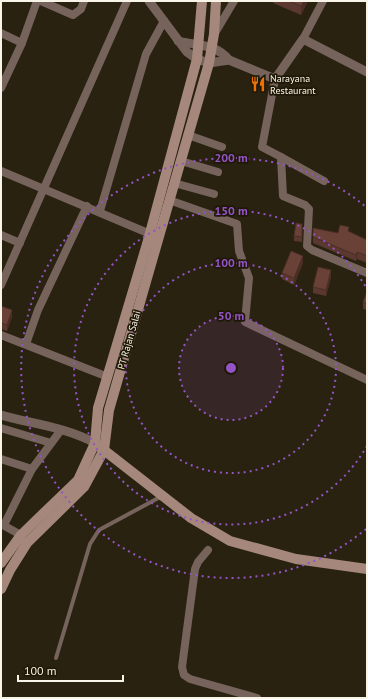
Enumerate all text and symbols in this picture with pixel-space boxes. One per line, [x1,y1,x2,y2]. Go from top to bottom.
place label: Narayana Restaurant [270,72,316,97]
restaurant icon: Narayana Restaurant [249,75,267,93]
text: 200 m [214,150,248,165]
text: 150 m [214,203,248,218]
text: 100 m [214,255,248,270]
text: 50 m [218,308,244,323]
street label: PT Rajan Salai [114,309,144,371]
centre of rings [224,361,238,375]
scale bar [18,657,123,683]
text: 100 m [24,663,57,678]

